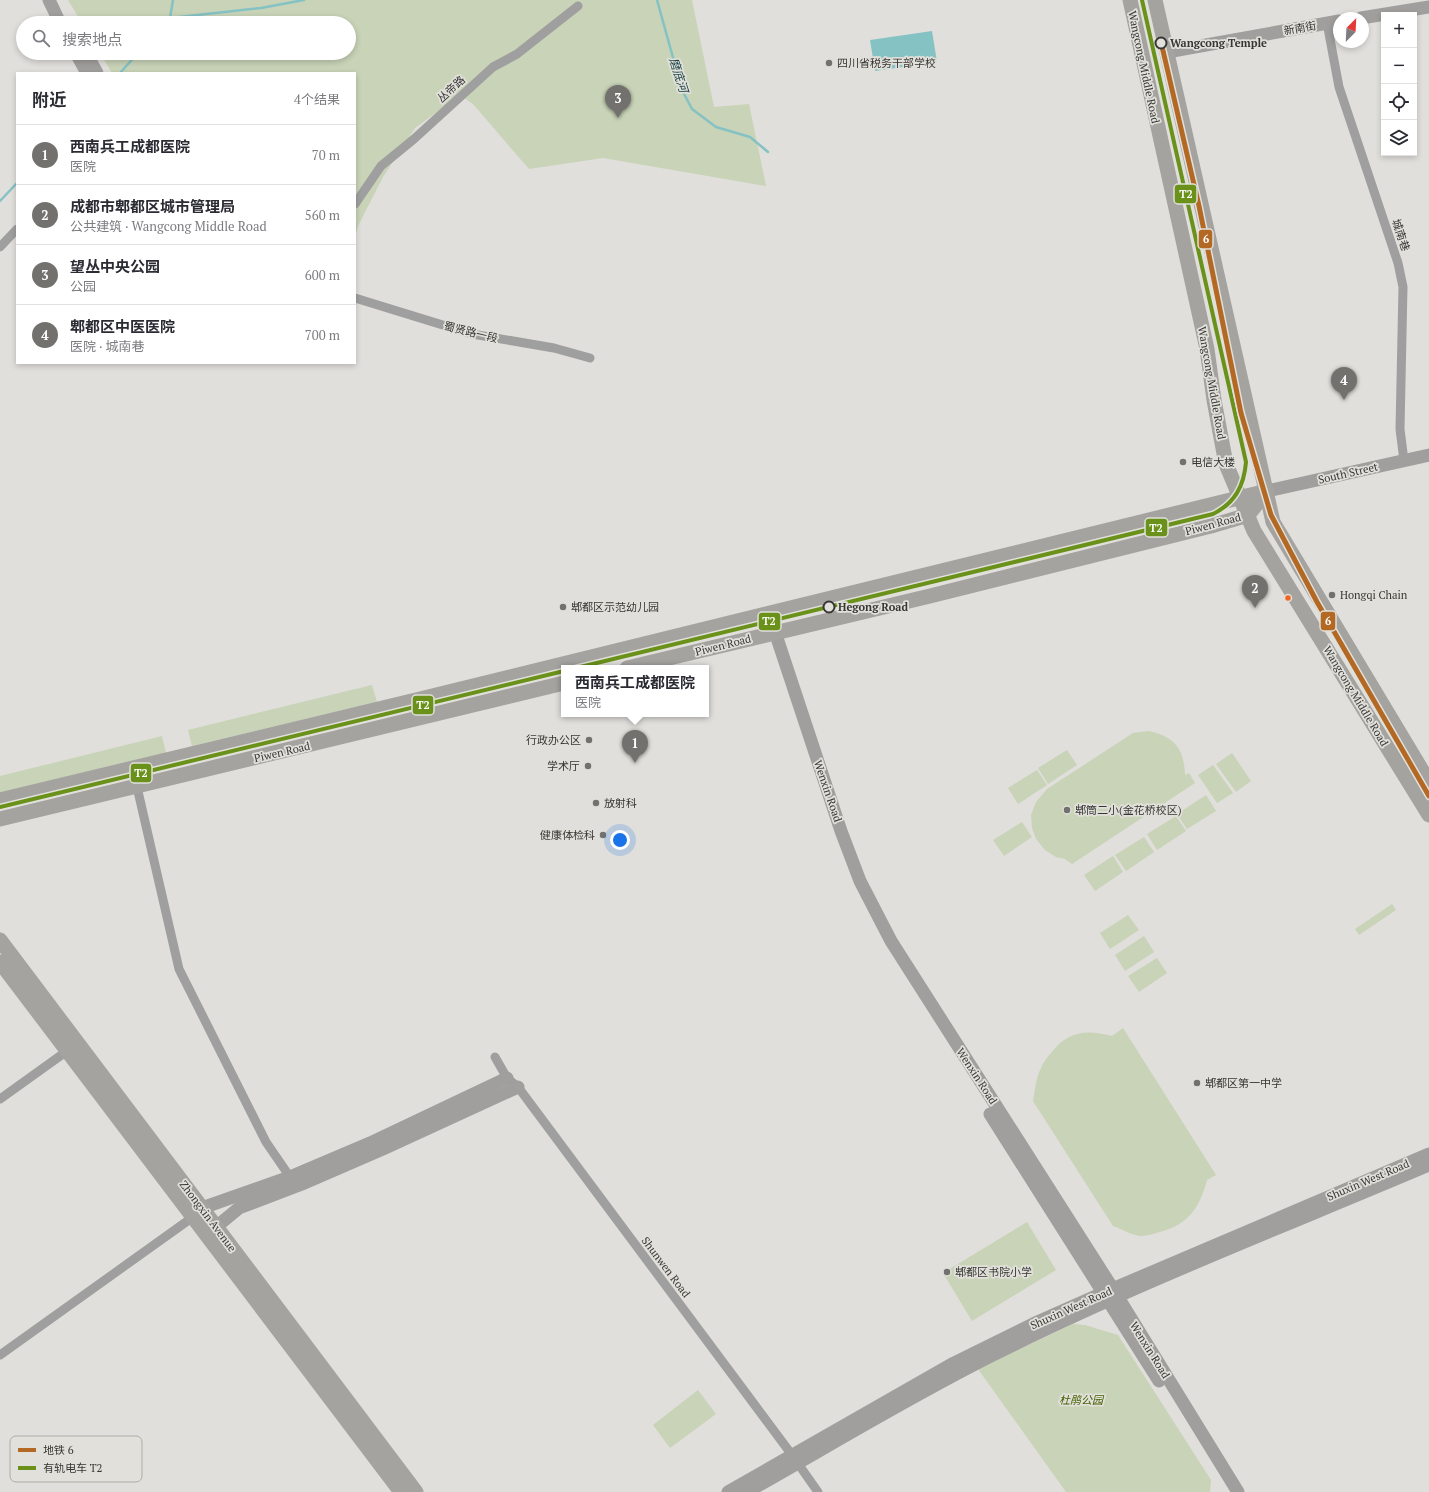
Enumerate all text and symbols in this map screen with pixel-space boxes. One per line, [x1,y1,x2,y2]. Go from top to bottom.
street label: Wangcong Middle Road [1125,10,1163,124]
north arrow [1333,12,1369,48]
map controls [1381,12,1417,156]
button: + [1381,12,1417,48]
search box [16,16,356,60]
street label: 新南街 [1283,18,1317,38]
icon: search [30,27,52,49]
text: 搜索地点 [62,29,122,49]
marker: Wangcong Temple [1154,36,1168,50]
place label: Wangcong Temple [1170,36,1267,50]
button: − [1381,48,1417,84]
water label: 磨底河 [666,56,692,96]
place label: 四川省税务干部学校 [837,56,936,70]
marker: 四川省税务干部学校 [824,58,834,68]
street label: 丛帝路 [434,73,468,105]
button: locate [1381,84,1417,120]
pin: 3 [605,85,631,118]
text: 附近 [32,88,66,111]
text: 4个结果 [294,90,340,108]
button: layers [1381,120,1417,156]
text: 西南兵工成都医院 [70,136,190,156]
text: 1 [41,146,49,164]
text: 70 m [312,146,340,164]
text: 医院 [70,157,96,175]
line badge: T2 [1174,184,1197,204]
text: T2 [1179,187,1193,201]
text: 成都市郫都区城市管理局 [70,196,235,216]
text: 2 [41,206,49,224]
text: 560 m [305,206,340,224]
text: 公共建筑 · Wangcong Middle Road [70,217,267,235]
street label: 城南巷 [1389,217,1413,253]
line badge: 6 [1198,229,1213,249]
text: 6 [1203,232,1209,246]
text: 望丛中央公园 [70,256,160,276]
text: 3 [41,266,49,284]
text: 600 m [305,266,340,284]
text: 公园 [70,277,96,295]
text: 郫都区中医医院 [70,316,175,336]
street label: 蜀贤路一段 [443,319,499,345]
street label: Wangcong Middle Road [1195,325,1229,441]
text: 4 [41,326,49,344]
text: 700 m [305,326,340,344]
text: 医院 · 城南巷 [70,337,144,355]
pin: 4 [1331,367,1357,400]
place label: 电信大楼 [1191,455,1235,469]
marker: 电信大楼 [1178,457,1188,467]
street label: South Street [1317,459,1379,487]
street label: Piwen Road [1184,510,1242,538]
line badge: T2 [1145,518,1168,537]
text: T2 [1149,521,1163,535]
pin: 2 [1242,575,1268,608]
place label: Hongqi Chain [1340,588,1408,602]
marker: Hongqi Chain [1327,590,1337,600]
unlabelled marker [1283,593,1293,603]
place label: 郫都区示范幼儿园 [571,600,659,614]
marker: Hegong Road [822,600,836,614]
place label: Hegong Road [838,600,908,614]
marker: 郫都区示范幼儿园 [558,602,568,612]
line badge: 6 [1320,611,1336,631]
line badge: T2 [758,612,781,631]
text: T2 [762,614,776,628]
text: 6 [1325,614,1331,628]
street label: Piwen Road [694,631,752,659]
street label: Wangcong Middle Road [1320,643,1392,749]
popup [561,665,709,717]
text: 西南兵工成都医院 [575,672,695,692]
text: 医院 [575,693,601,711]
line badge: T2 [412,695,434,715]
text: T2 [416,698,430,712]
pin: 1 [622,730,648,763]
place label: 行政办公区 [526,733,581,747]
marker: 行政办公区 [584,735,594,745]
street label: Piwen Road [253,739,311,765]
street label: Wenxin Road [811,758,845,824]
place label: 学术厅 [547,759,580,773]
marker: 学术厅 [583,761,593,771]
line badge: T2 [130,763,152,783]
text: T2 [134,766,148,780]
place label: 放射科 [604,796,637,810]
marker: 放射科 [591,798,601,808]
place label: 郫筒二小(金花桥校区) [1075,803,1182,817]
marker: 郫筒二小(金花桥校区) [1062,805,1072,815]
place label: 健康体检科 [540,828,595,842]
marker: 健康体检科 [598,830,608,840]
your location [610,830,630,850]
street label: Wenxin Road [954,1045,1000,1107]
place label: 郫都区第一中学 [1205,1076,1282,1090]
marker: 郫都区第一中学 [1192,1078,1202,1088]
street label: Shuxin West Road [1325,1156,1411,1204]
street label: Zhongxin Avenue [177,1178,240,1255]
street label: Shunwen Road [639,1234,693,1300]
place label: 郫都区书院小学 [955,1265,1032,1279]
marker: 郫都区书院小学 [942,1267,952,1277]
street label: Shuxin West Road [1028,1284,1114,1332]
street label: Wenxin Road [1127,1319,1173,1381]
park label: 杜鹃公园 [1059,1393,1105,1407]
legend [10,1436,142,1482]
text: 地铁 6 [43,1443,74,1457]
text: 有轨电车 T2 [43,1461,102,1475]

